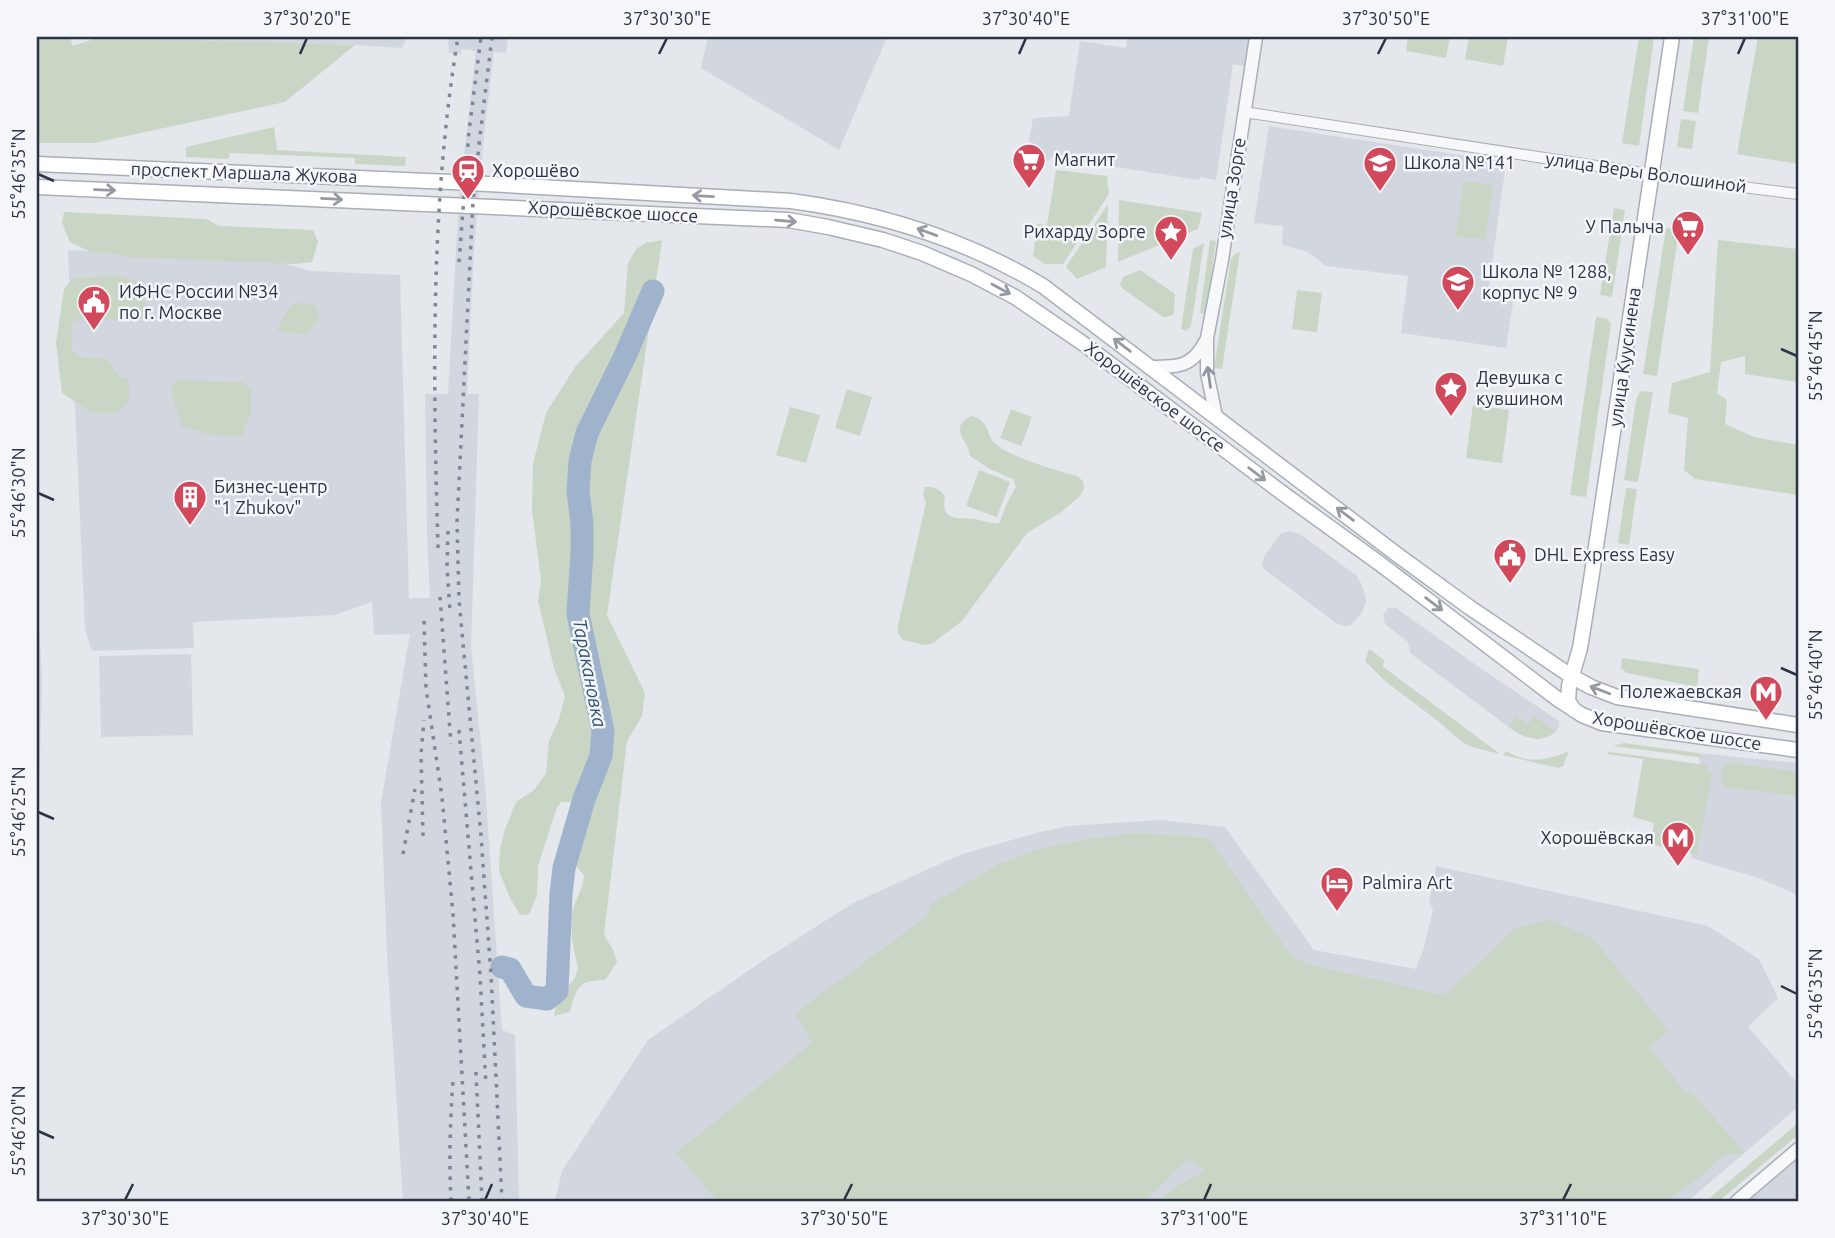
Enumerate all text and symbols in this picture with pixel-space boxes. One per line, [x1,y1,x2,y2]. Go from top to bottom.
text: 37°30'20"E [263,8,351,28]
text: 37°30'30"E [623,8,711,28]
text: 37°30'40"E [982,8,1070,28]
text: 37°30'50"E [1342,8,1430,28]
text: 37°31'00"E [1701,8,1789,28]
text: 55°46'35"N [8,128,28,220]
street label: улица Зорге [1213,136,1249,240]
supermarket icon: Магнит [1010,141,1048,190]
school or university icon: Школа №141 [1361,144,1399,193]
street label: улица Веры Волошиной [1544,148,1748,196]
place label: Магнит [1054,149,1115,169]
station icon: Хорошёво [449,152,487,201]
place label: Школа №141 [1404,152,1515,172]
street label: проспект Маршала Жукова [130,158,358,186]
place label: Хорошёво [492,160,580,180]
one-way arrow [93,183,116,196]
one-way arrow [692,189,715,202]
one-way arrow [320,193,343,206]
street label: Хорошёвское шоссе [527,197,699,225]
supermarket icon: У Палыча [1669,208,1707,257]
place icon: Рихарду Зорге [1152,213,1190,262]
one-way arrow [774,215,797,228]
place label: У Палыча [1585,216,1664,236]
place label: Рихарду Зорге [1024,221,1146,241]
one-way arrow [916,224,938,237]
place label: Школа № 1288, корпус № 9 [1482,261,1612,302]
school or university icon: Школа № 1288, корпус № 9 [1439,263,1477,312]
place label: ИФНС России №34 по г. Москве [119,281,278,322]
one-way arrow [991,282,1011,296]
public building icon: ИФНС России №34 по г. Москве [75,283,113,332]
street label: улица Куусинена [1604,286,1644,428]
text: 55°46'45"N [1805,310,1825,402]
street label: Хорошёвское шоссе [1081,337,1230,456]
one-way arrow [1113,338,1132,353]
one-way arrow [1202,366,1215,389]
place label: Девушка с кувшином [1476,367,1563,408]
place icon: Девушка с кувшином [1432,369,1470,418]
text: 55°46'30"N [8,447,28,539]
one-way arrow [1247,466,1266,481]
place label: Бизнес-центр "1 Zhukov" [214,476,327,517]
building icon: Бизнес-центр "1 Zhukov" [171,478,209,527]
one-way arrow [1336,507,1355,522]
public building icon: DHL Express Easy [1491,536,1529,585]
place label: DHL Express Easy [1534,544,1675,564]
one-way arrow [1424,597,1443,612]
water label: Таракановка [569,617,611,729]
text: 55°46'40"N [1805,629,1825,721]
metro station icon: Полежаевская [1747,673,1785,722]
place label: Полежаевская [1620,681,1742,701]
one-way arrow [1589,683,1611,696]
street label: Хорошёвское шоссе [1591,707,1763,753]
text: 55°46'25"N [8,766,28,858]
metro station icon: Хорошёвская [1659,819,1697,868]
place label: Хорошёвская [1540,827,1654,847]
hotel icon: Palmira Art [1318,864,1356,913]
place label: Palmira Art [1362,872,1452,892]
text: 55°46'35"N [1805,948,1825,1040]
text: 55°46'20"N [8,1085,28,1177]
text: 37°30'30"E [81,1208,169,1228]
text: 37°30'40"E [441,1208,529,1228]
text: 37°30'50"E [800,1208,888,1228]
text: 37°31'00"E [1160,1208,1248,1228]
text: 37°31'10"E [1519,1208,1607,1228]

